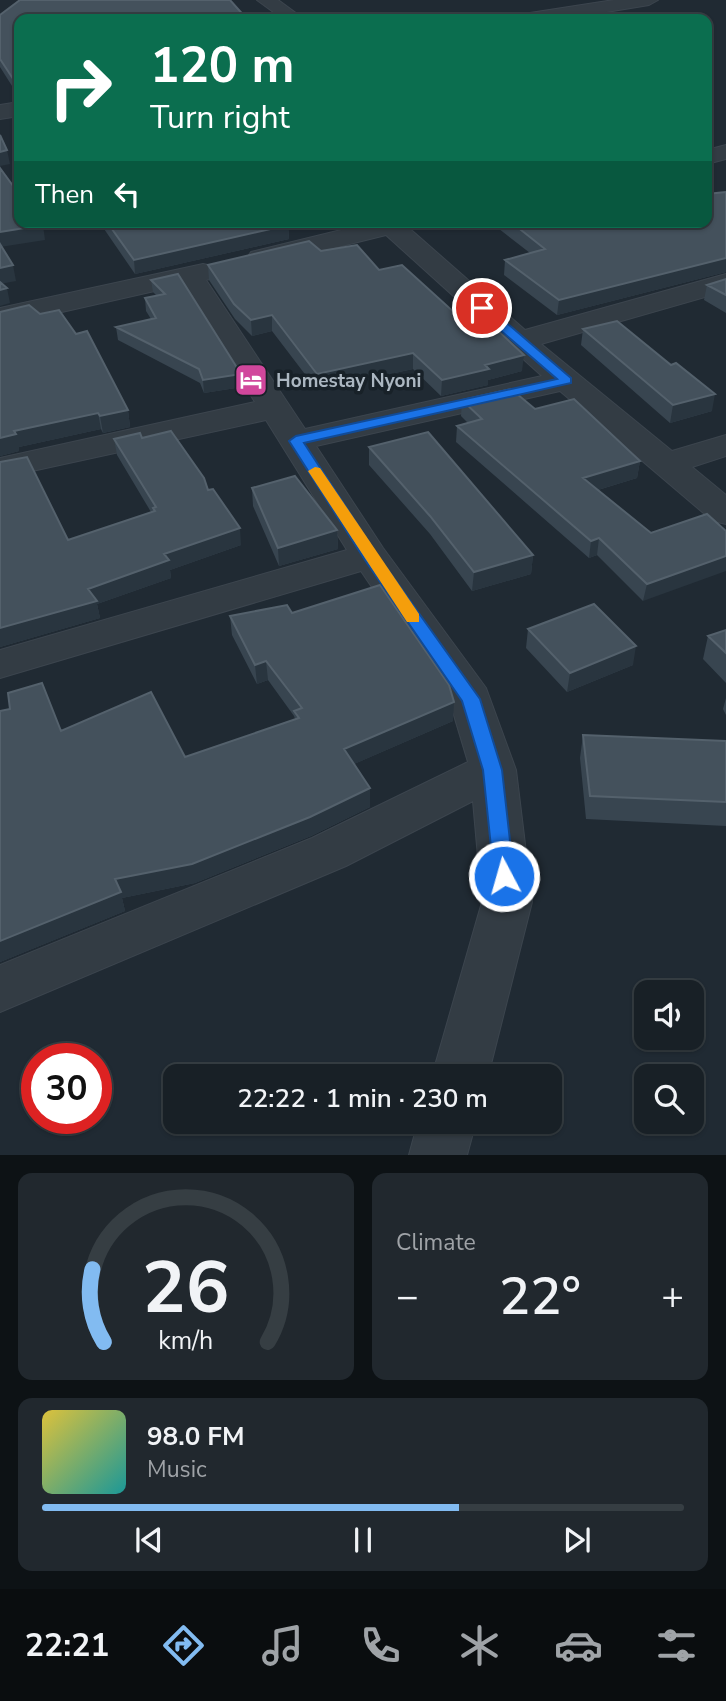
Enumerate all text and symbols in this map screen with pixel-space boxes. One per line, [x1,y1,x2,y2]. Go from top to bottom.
text: 120 m [150,32,294,99]
icon: right [35,42,126,133]
text: Turn right [150,96,290,139]
icon: left [108,175,146,213]
text: Then [35,177,94,212]
pin [452,278,512,338]
icon: arrive [463,289,501,327]
hotel icon: Homestay Nyoni [232,361,270,399]
place label: Homestay Nyoni [276,368,421,394]
position arrow [467,839,541,913]
map controls [634,980,704,1134]
button: sound [634,980,704,1050]
speed limit sign: 30 [21,1043,112,1134]
button: search [634,1064,704,1134]
text: 22:22 · 1 min · 230 m [237,1081,488,1116]
text: Climate [396,1227,476,1258]
text: 26 [142,1239,230,1339]
text: 22° [499,1261,581,1332]
text: − [396,1271,419,1322]
text: + [661,1271,684,1322]
text: km/h [158,1324,214,1358]
text: 98.0 FM [147,1419,244,1454]
text: Music [147,1454,207,1485]
icon: previous [130,1521,168,1559]
icon: pause [344,1521,382,1559]
icon: next [558,1521,596,1559]
icon: directions [159,1621,208,1670]
icon: music [258,1621,307,1670]
icon: phone [356,1621,405,1670]
icon: climate [455,1621,504,1670]
icon: car [554,1621,603,1670]
icon: filters [652,1621,701,1670]
text: 22:21 [25,1624,110,1667]

